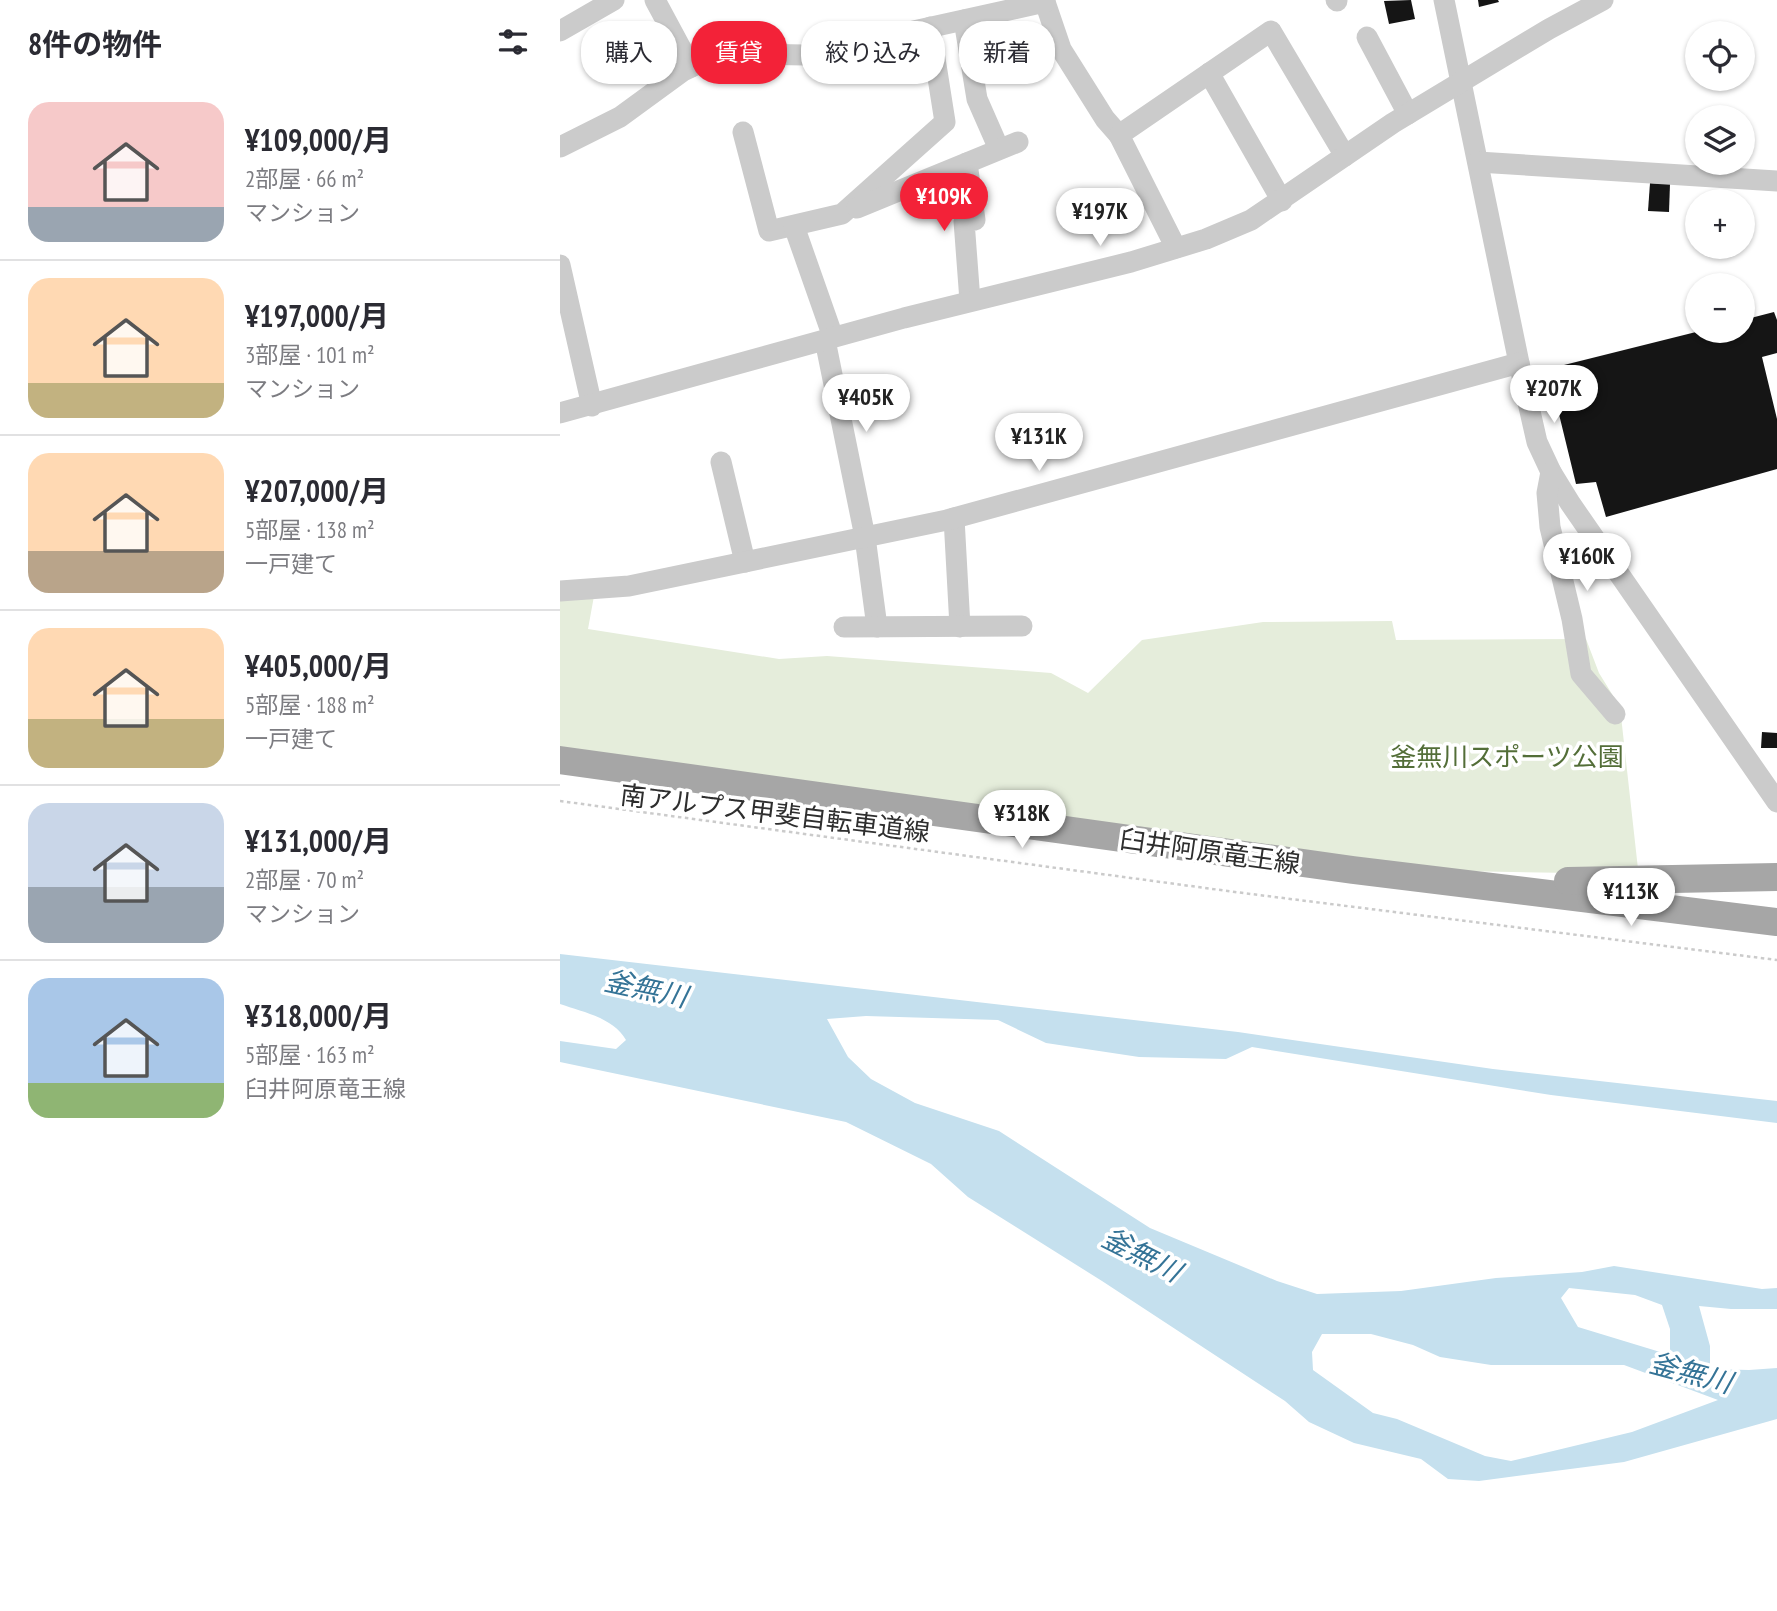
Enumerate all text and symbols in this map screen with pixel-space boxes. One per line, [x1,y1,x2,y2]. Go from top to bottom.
chip: 購入 [581,21,677,84]
chip: 賃貸 [691,21,787,84]
chip: 絞り込み [801,21,945,84]
chip: 新着 [959,21,1055,84]
map controls [1685,21,1755,343]
button: locate [1685,21,1755,91]
icon: filters [494,23,532,61]
text: 8件の物件 [28,24,162,63]
button: layers [1685,105,1755,175]
text: ¥109,000/月 [245,120,392,159]
icon: home [84,130,168,214]
text: 2部屋 · 66 m² [245,164,364,193]
pin: ¥109K [895,174,993,233]
text: ¥109K [916,181,972,210]
pin: ¥197K [1051,188,1149,248]
button: + [1685,189,1755,259]
text: ¥197K [1072,196,1128,225]
text: マンション [245,198,360,227]
button: − [1685,273,1755,343]
text: ¥197,000/月 [245,296,389,335]
icon: home [84,306,168,390]
text: 3部屋 · 101 m² [245,340,375,369]
pin: ¥207K [1505,366,1603,425]
text: ¥207K [1526,373,1582,402]
text: マンション [245,374,360,403]
pin: ¥405K [817,374,915,434]
text: ¥405K [838,382,894,411]
pin: ¥131K [990,414,1088,473]
text: ¥131K [1011,421,1067,450]
text: ¥207,000/月 [245,471,389,510]
icon: home [84,481,168,565]
text: 5部屋 · 138 m² [245,515,375,544]
pin: ¥160K [1538,534,1636,593]
text: ¥160K [1559,541,1615,570]
text: 一戸建て [245,549,337,578]
text: ¥405,000/月 [245,646,392,685]
icon: home [84,656,168,740]
text: 5部屋 · 188 m² [245,690,375,719]
text: 一戸建て [245,724,337,753]
park label: 釜無川スポーツ公園 [1390,740,1624,773]
street label: 南アルプス甲斐自転車道線 [618,778,932,848]
pin: ¥318K [973,790,1071,850]
text: ¥318K [994,798,1050,827]
text: ¥131,000/月 [245,821,392,860]
street label: 臼井阿原竜王線 [1118,822,1302,880]
icon: home [84,831,168,915]
text: 2部屋 · 70 m² [245,865,364,894]
pin: ¥113K [1582,869,1680,928]
text: ¥113K [1603,876,1659,905]
text: マンション [245,899,360,928]
water label: 釜無川 [601,961,694,1015]
text: ¥318,000/月 [245,996,392,1035]
icon: home [84,1006,168,1090]
text: 5部屋 · 163 m² [245,1040,375,1069]
text: 臼井阿原竜王線 [245,1074,406,1103]
water label: 釜無川 [1096,1218,1190,1291]
water label: 釜無川 [1646,1343,1739,1402]

